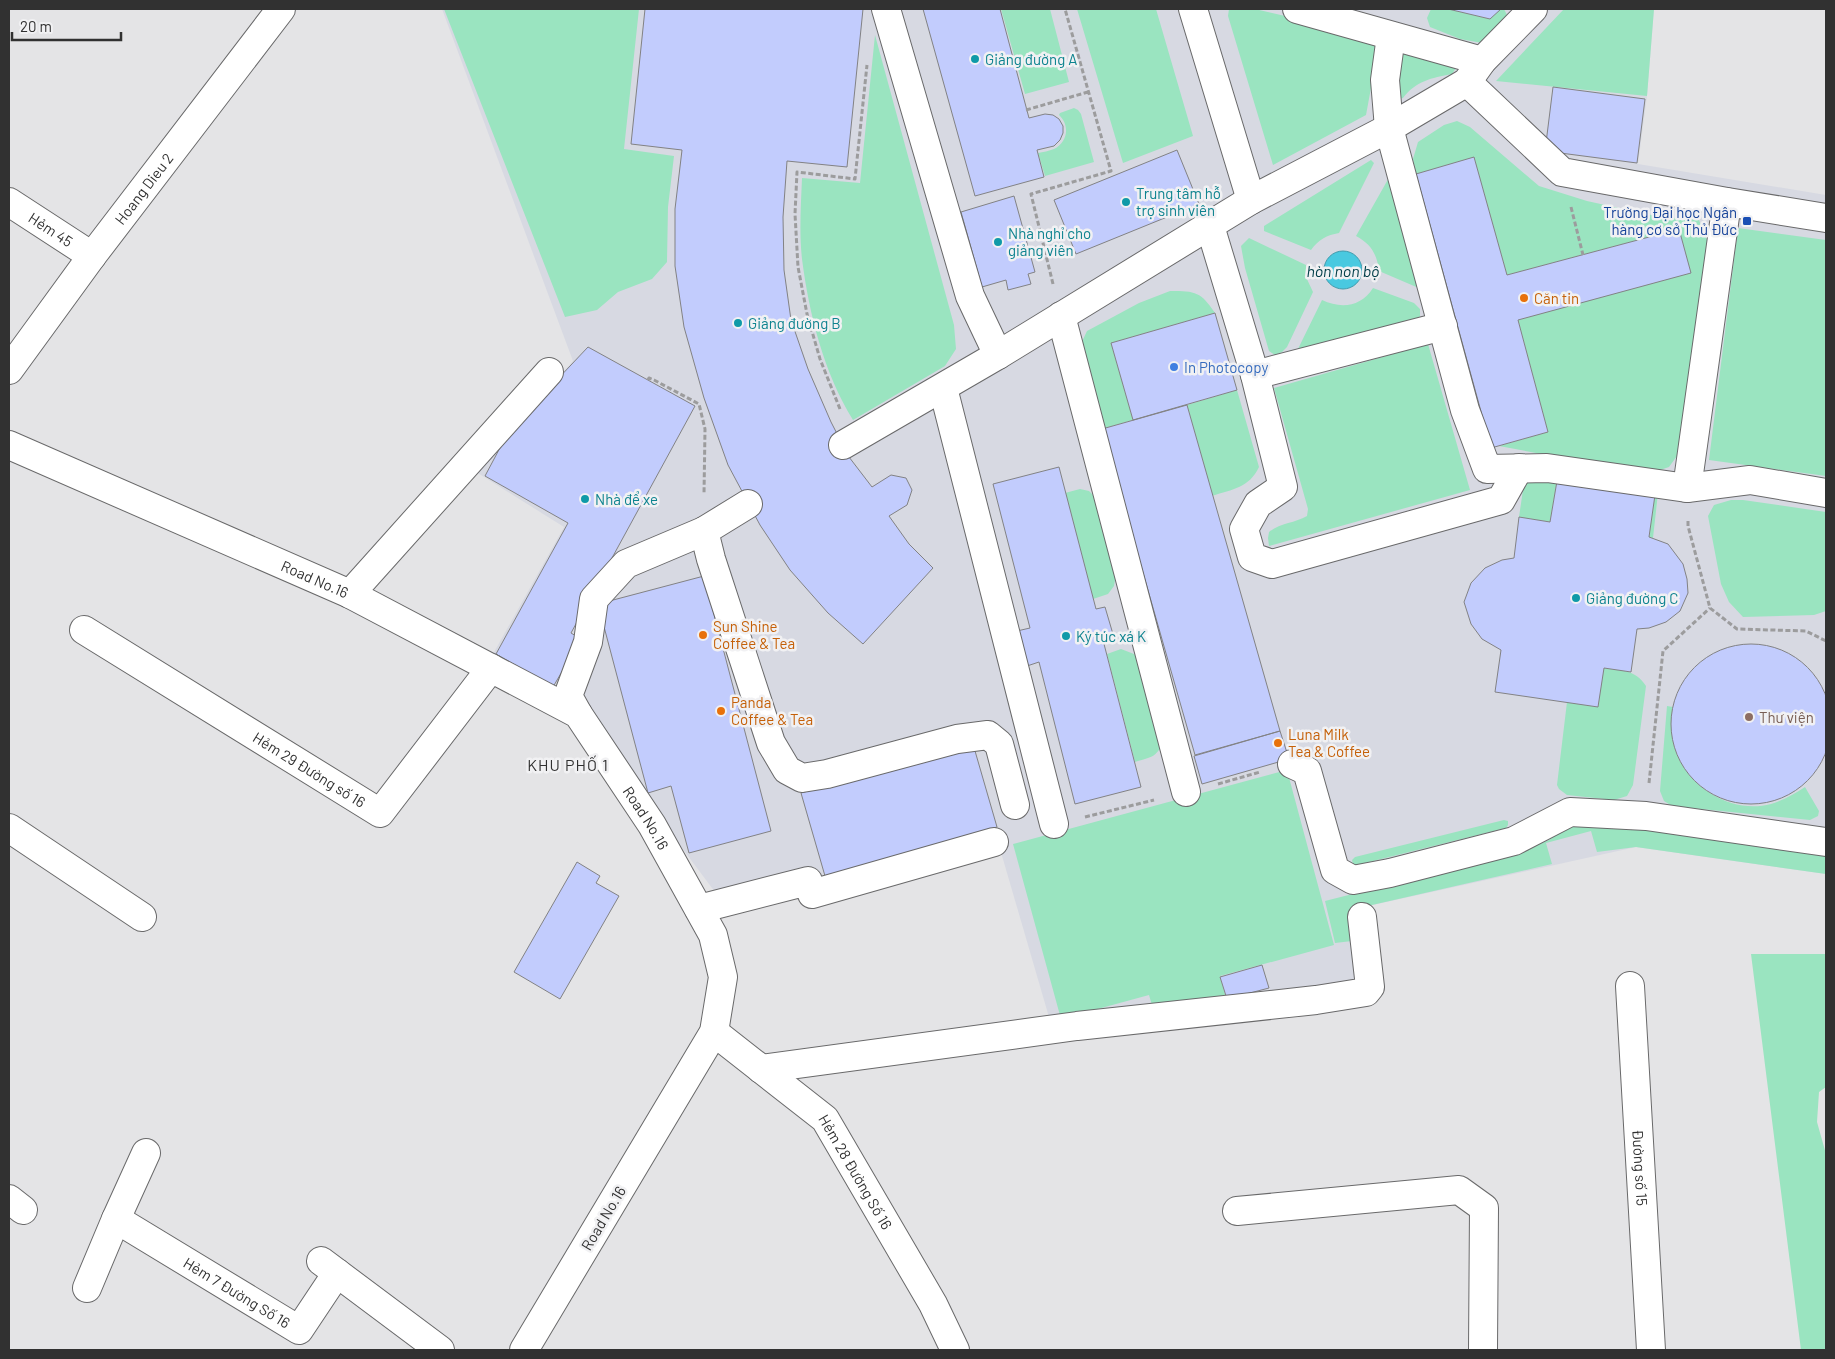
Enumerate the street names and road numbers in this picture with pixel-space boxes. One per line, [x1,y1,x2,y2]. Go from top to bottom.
street label: Hoang Dieu 2 [111,149,177,228]
street label: Hẻm 45 [25,208,76,250]
street label: Road No.16 [279,556,351,601]
street label: Hẻm 29 Đường số 16 [250,728,369,811]
street label: Road No.16 [620,783,673,853]
street label: Hẻm 28 Đường Số 16 [815,1111,896,1232]
street label: Đường số 15 [1629,1129,1652,1206]
street label: Road No.16 [577,1183,629,1253]
street label: Hẻm 7 Đường Số 16 [180,1253,294,1332]

